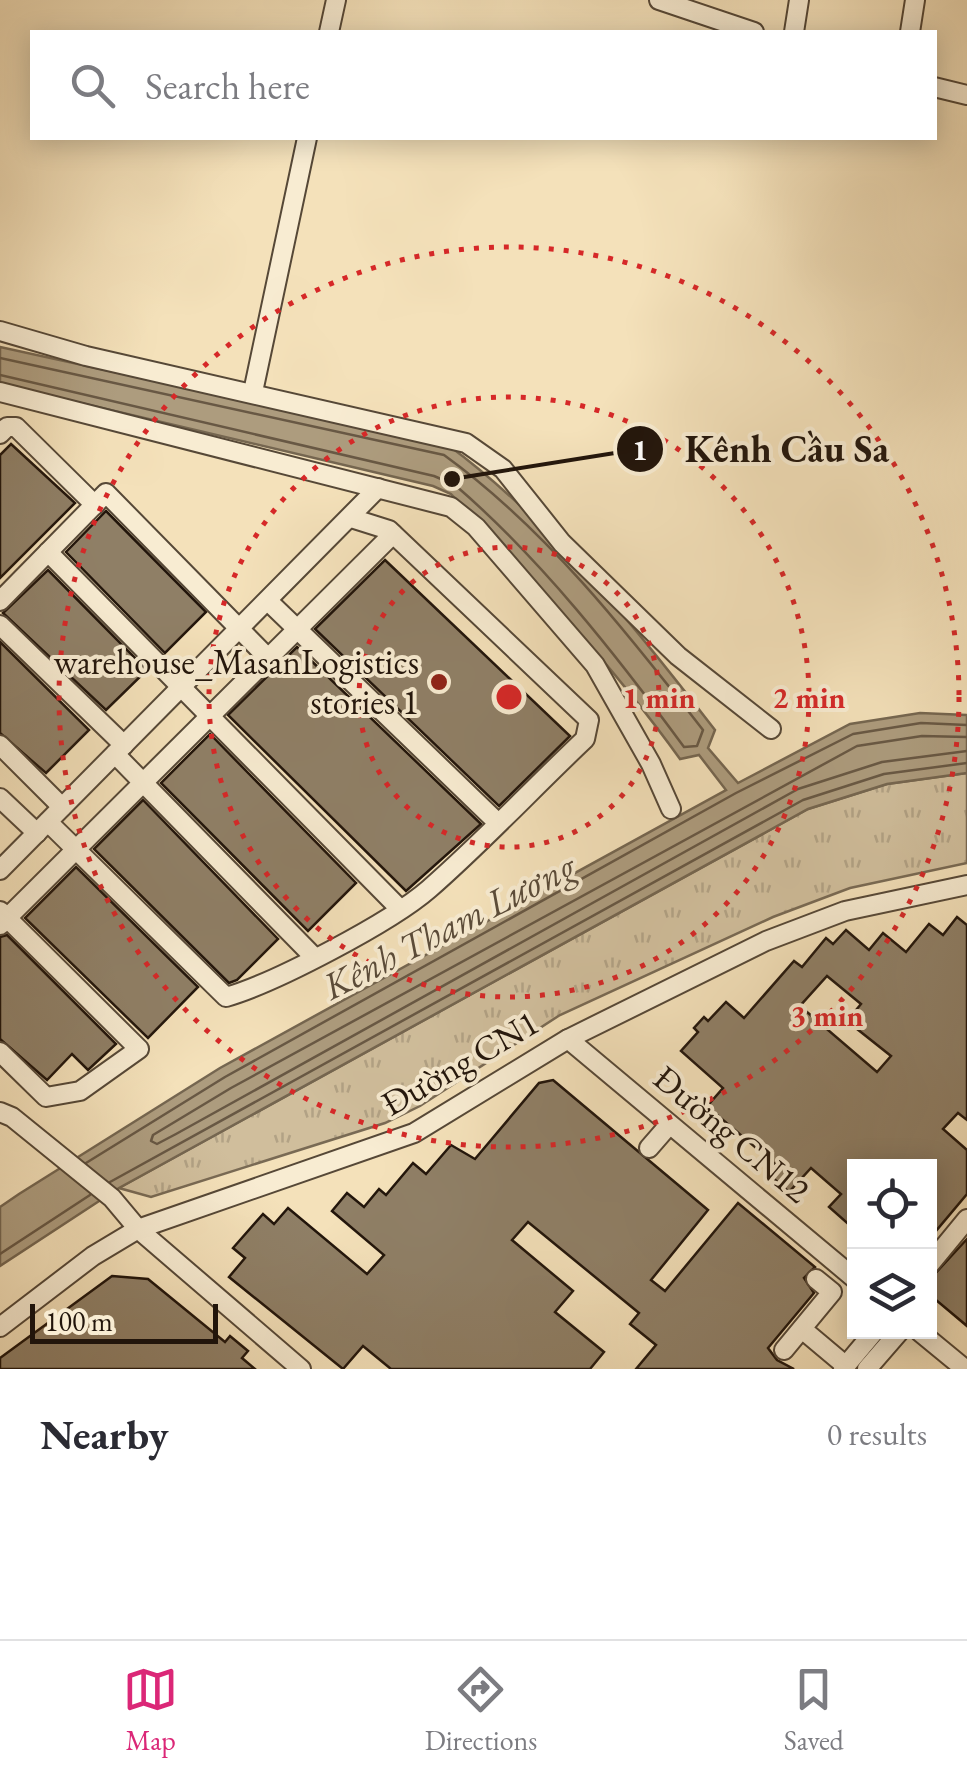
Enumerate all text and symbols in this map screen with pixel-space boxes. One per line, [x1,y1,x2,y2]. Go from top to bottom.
search box [30,30,937,140]
icon: search [65,58,120,113]
text: Search here [145,61,310,110]
callout: Kênh Cầu Sa [615,415,909,483]
text: Kênh Cầu Sa [685,424,890,473]
text: 1 [632,430,648,469]
place label: warehouse_MasanLogistics stories 1 [53,639,419,724]
marker: warehouse_MasanLogistics stories 1 [428,671,450,693]
text: 1 min [622,678,696,717]
text: 2 min [772,678,846,717]
centre of rings [491,679,527,715]
water label: Kênh Tham Lương [313,840,585,1011]
text: 3 min [790,996,864,1035]
street label: Đường CN1 [373,1000,546,1126]
street label: Đường CN12 [645,1055,820,1212]
map controls [847,1159,937,1339]
button: locate [847,1159,937,1249]
button: layers [847,1249,937,1339]
scale bar [30,1299,218,1344]
text: 100 m [45,1303,113,1339]
text: Nearby [40,1407,169,1462]
text: 0 results [827,1413,927,1455]
tab: Map [123,1662,178,1758]
tab: Directions [425,1662,537,1758]
tab: Saved [784,1662,844,1758]

